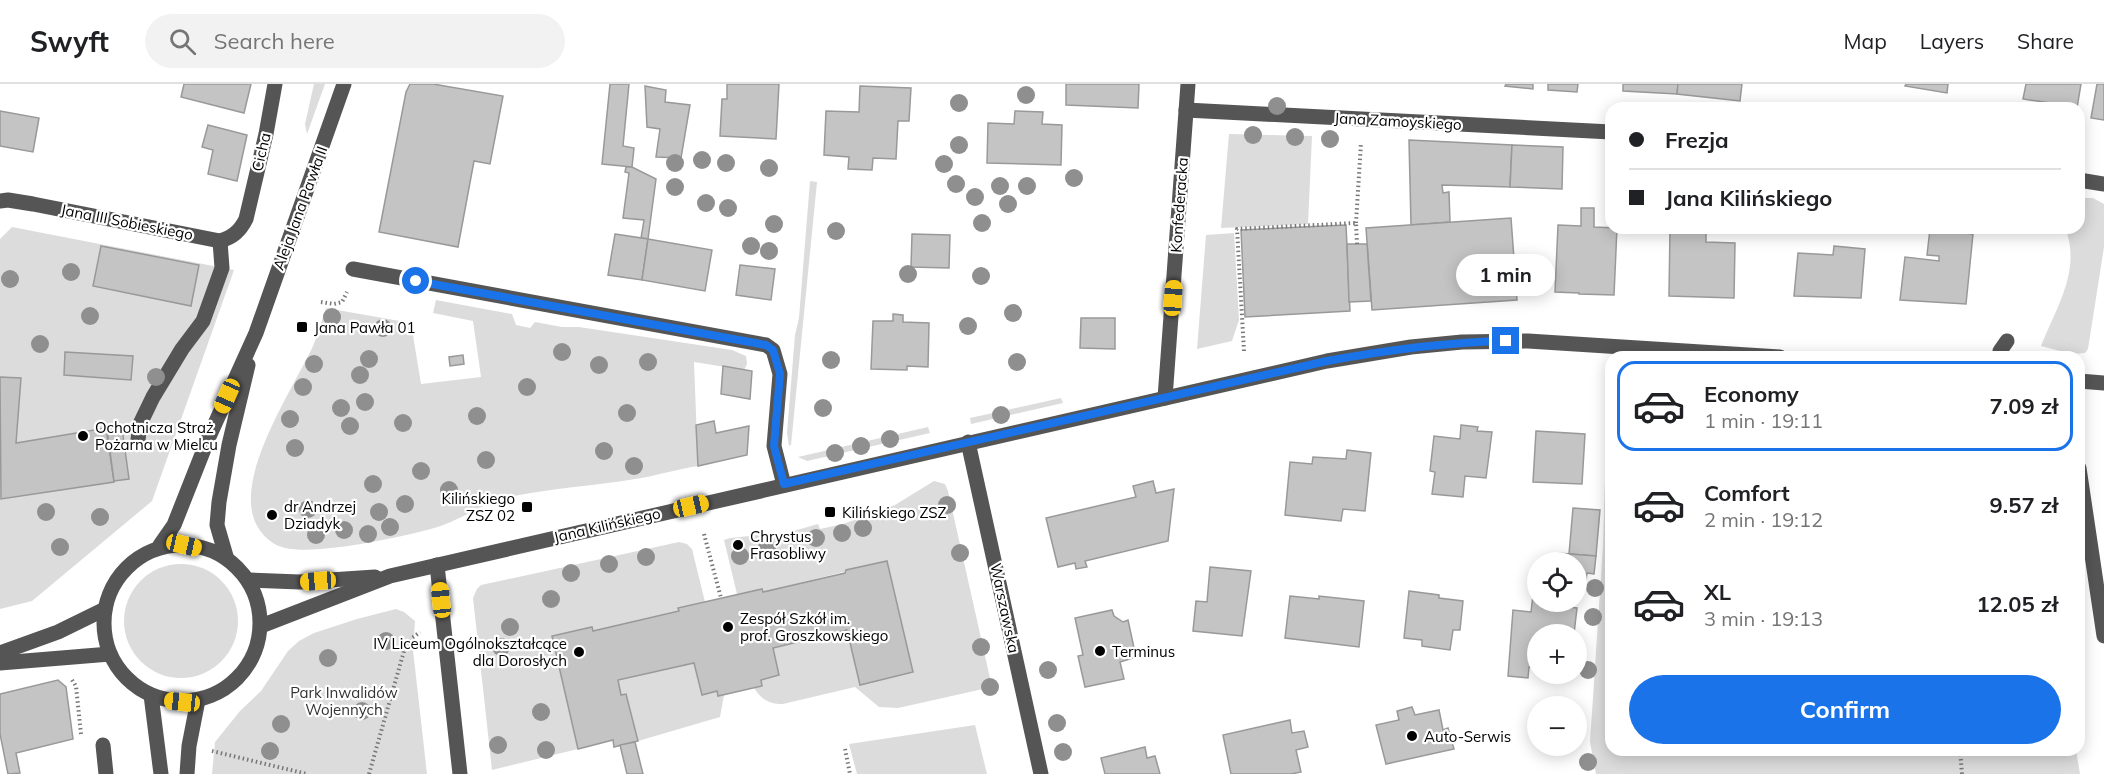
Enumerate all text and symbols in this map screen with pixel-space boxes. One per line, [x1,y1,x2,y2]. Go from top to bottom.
search box [145,14,565,68]
text: Swyft [30,24,109,59]
icon: search [166,25,199,58]
text: Search here [214,27,335,55]
text: Map [1844,28,1887,54]
text: Layers [1920,28,1984,54]
text: Share [2017,28,2074,54]
street label: Jana Zamoyskiego [1334,108,1462,134]
text: Frezja [1665,126,1729,154]
street label: Cicha [247,131,275,173]
street label: Aleja Jana Pawła II [269,143,331,273]
street label: Konfederacka [1166,157,1192,253]
text: Jana Kilińskiego [1665,184,1832,212]
street label: Jana III Sobieskiego [59,200,195,244]
callout: 1 min [1456,254,1556,296]
text: 1 min [1479,262,1532,287]
route start [402,267,429,294]
car [1163,279,1183,317]
place label: Jana Pawła 01 [314,318,416,337]
marker: Jana Pawła 01 [295,320,309,334]
route end [1492,327,1519,354]
car [211,376,243,416]
icon: car [1632,379,1686,433]
text: Economy [1704,380,1799,408]
text: 7.09 zł [1990,392,2058,420]
text: 1 min · 19:11 [1704,408,1823,433]
place label: Ochotnicza Straż Pożarna w Mielcu [95,418,218,454]
marker: Ochotnicza Straż Pożarna w Mielcu [76,429,90,443]
icon: car [1632,478,1686,532]
text: Comfort [1704,479,1790,507]
place label: Kilińskiego ZSZ 02 [441,489,515,525]
text: 9.57 zł [1990,491,2058,519]
car [671,493,711,519]
place label: dr Andrzej Dziadyk [284,497,356,533]
marker: Kilińskiego ZSZ 02 [520,500,534,514]
street label: Jana Kilińskiego [552,503,662,547]
place label: Kilińskiego ZSZ [842,503,947,522]
marker: Kilińskiego ZSZ [823,505,837,519]
text: 2 min · 19:12 [1704,507,1823,532]
marker: dr Andrzej Dziadyk [265,508,279,522]
place label: Chrystus Frasobliwy [750,527,826,563]
car [164,532,204,558]
marker: Chrystus Frasobliwy [731,538,745,552]
map controls [1527,552,1587,756]
button: locate [1527,552,1587,612]
street label: Warszawska [986,561,1024,655]
car [299,571,337,591]
icon: car [1632,577,1686,631]
text: XL [1704,578,1731,606]
car [430,581,452,619]
text: 12.05 zł [1976,590,2058,618]
text: 3 min · 19:13 [1704,606,1823,631]
place label: Zespół Szkół im. prof. Groszkowskiego [740,609,888,645]
marker: Zespół Szkół im. prof. Groszkowskiego [721,620,735,634]
button: + [1527,624,1587,684]
place label: IV Liceum Ogólnokształcące dla Dorosłych [373,634,567,670]
place label: Terminus [1112,642,1175,661]
marker: Terminus [1093,644,1107,658]
marker: IV Liceum Ogólnokształcące dla Dorosłych [572,645,586,659]
button: Confirm [1629,675,2061,744]
park label: Park Inwalidów Wojennych [290,683,398,719]
car [163,691,201,713]
button: − [1527,696,1587,756]
place label: Auto-Serwis [1424,727,1511,746]
marker: Auto-Serwis [1405,729,1419,743]

